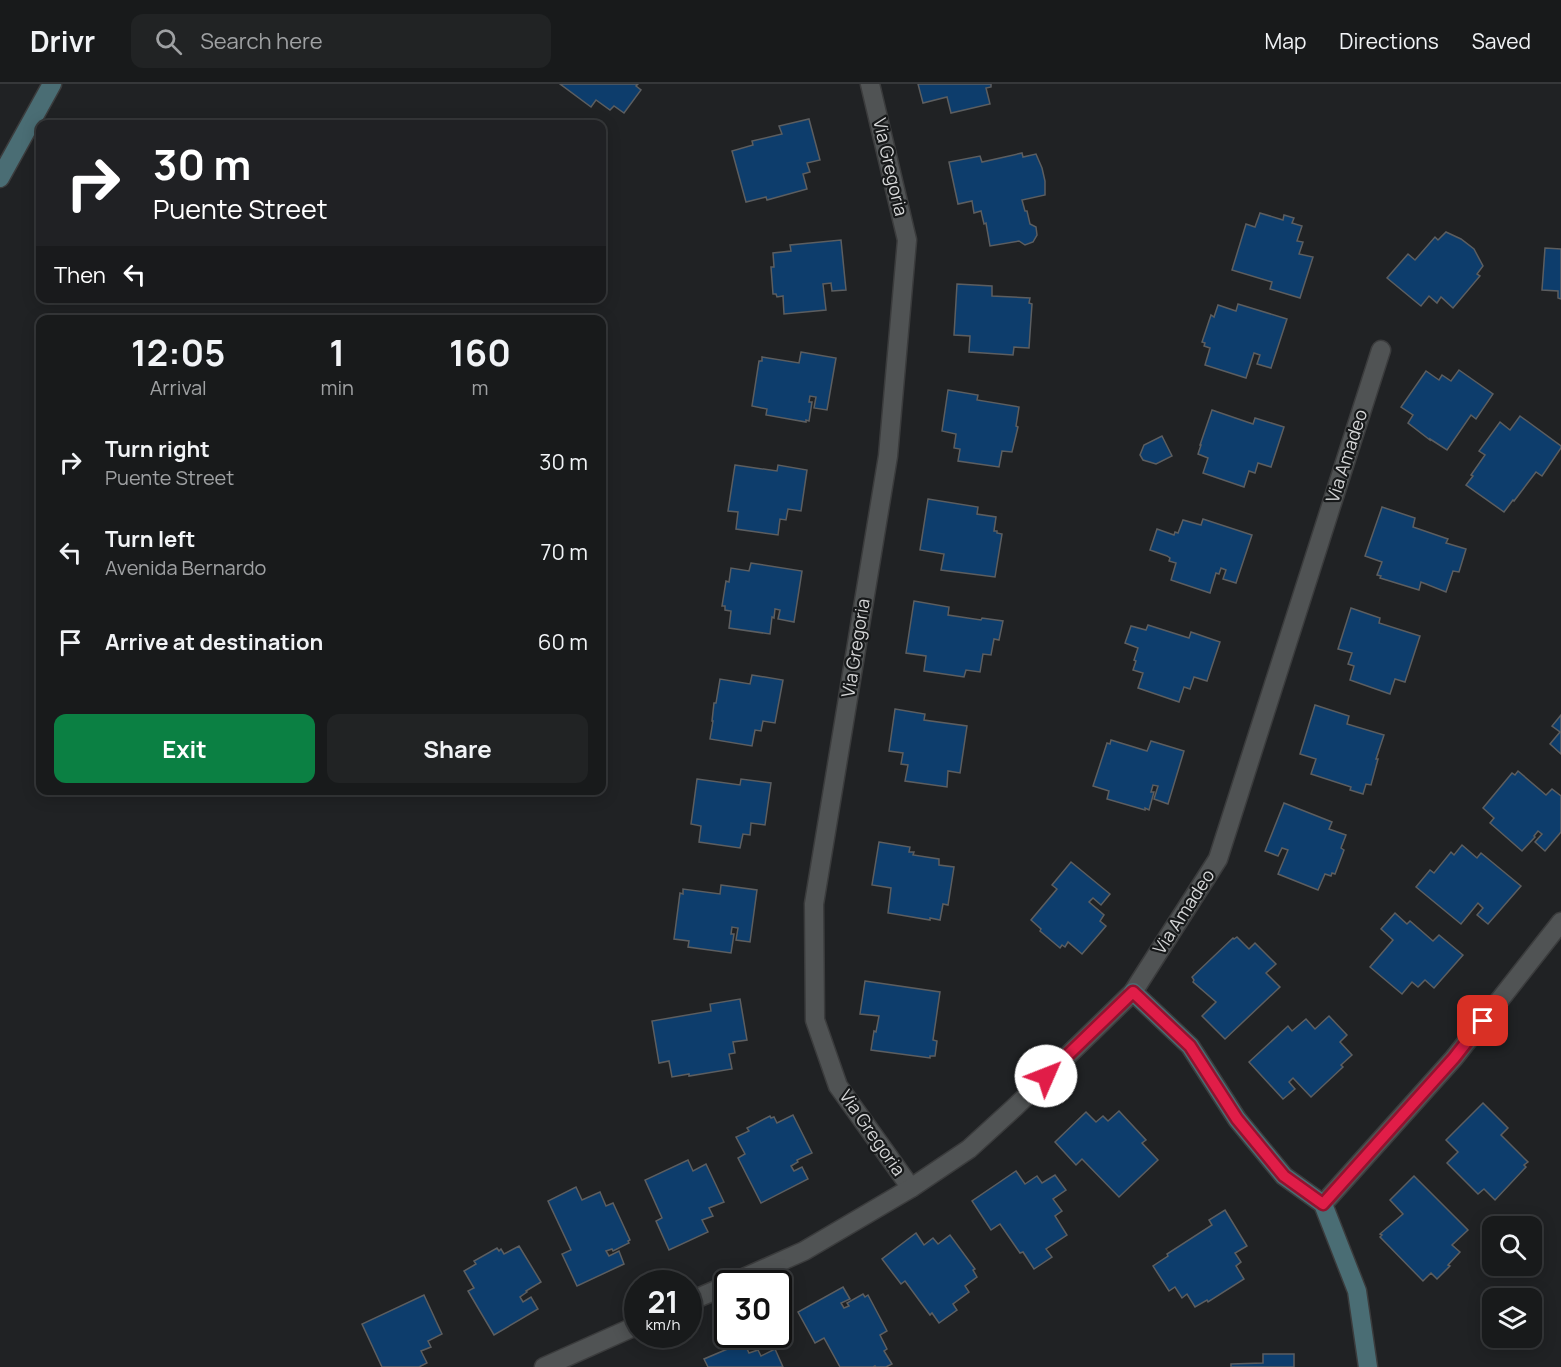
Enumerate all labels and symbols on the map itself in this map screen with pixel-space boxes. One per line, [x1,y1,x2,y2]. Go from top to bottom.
street label: Via Gregoria [868,115,914,218]
street label: Via Amadeo [1320,406,1372,505]
street label: Via Gregoria [835,597,875,699]
street label: Via Amadeo [1147,864,1220,959]
pin [1457,995,1508,1046]
position arrow [1014,1044,1078,1108]
street label: Via Gregoria [834,1085,911,1180]
speed limit sign: 30 [714,1270,792,1348]

